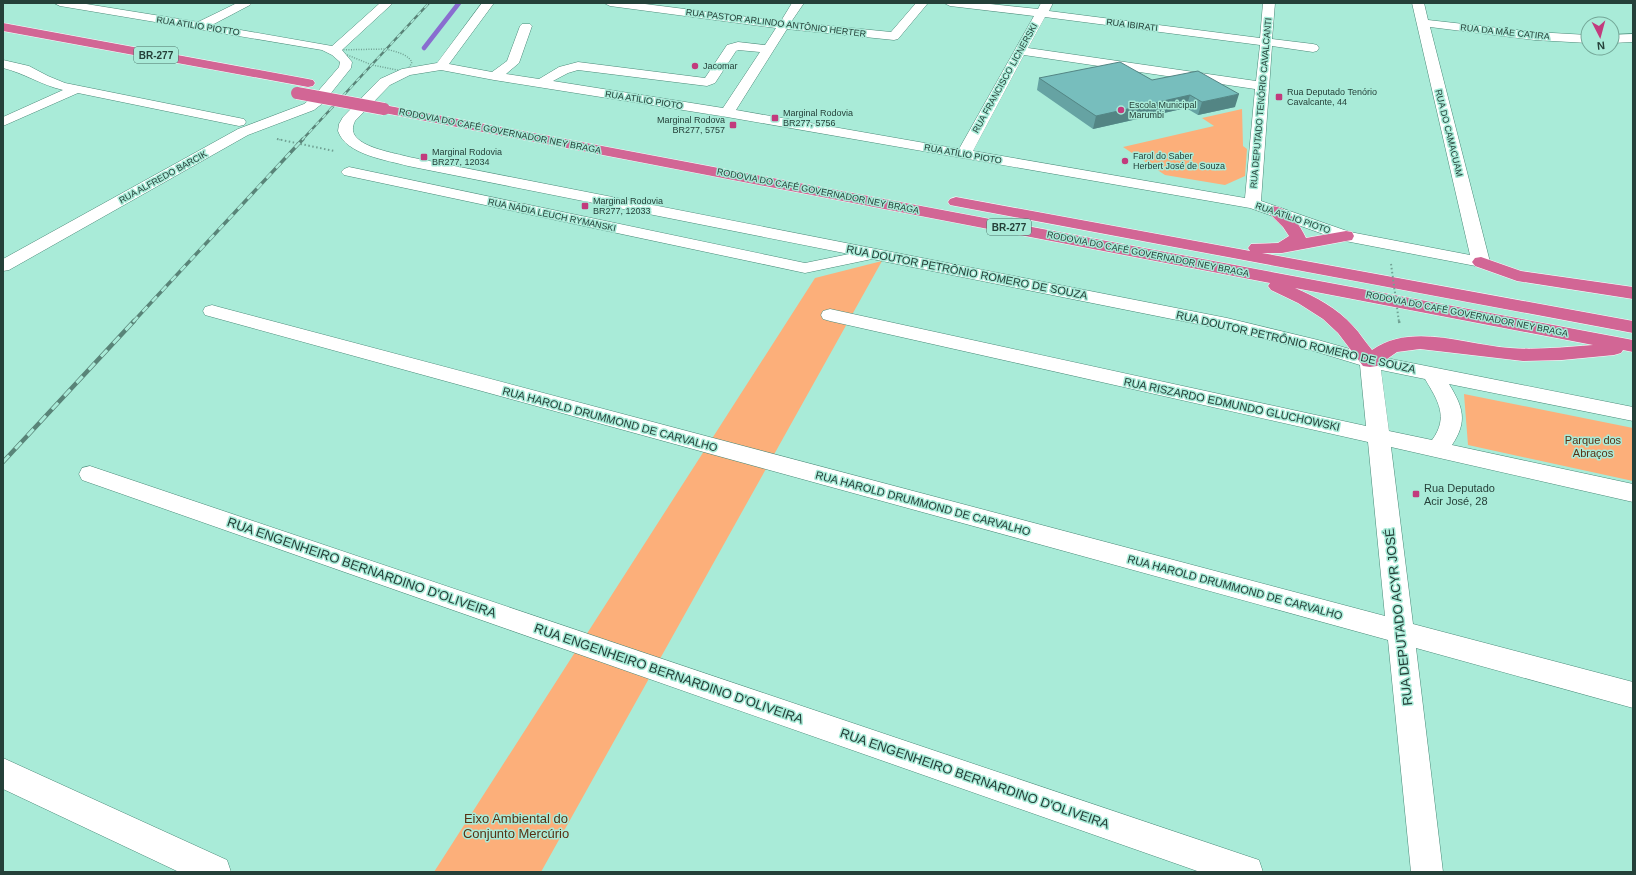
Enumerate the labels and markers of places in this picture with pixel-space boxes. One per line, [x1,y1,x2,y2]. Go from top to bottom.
marker: Jacomar [690,61,700,71]
place label: Jacomar [703,61,738,71]
place label: Rua Deputado Tenório Cavalcante, 44 [1287,87,1377,107]
marker: Rua Deputado Tenório Cavalcante, 44 [1274,92,1284,102]
place label: Escola Municipal Marumbi [1129,100,1197,120]
marker: Escola Municipal Marumbi [1116,105,1126,115]
place label: Marginal Rodovia BR277, 5756 [783,108,853,128]
marker: Marginal Rodovia BR277, 5756 [770,113,780,123]
place label: Marginal Rodova BR277, 5757 [657,115,725,135]
marker: Marginal Rodova BR277, 5757 [728,120,738,130]
place label: Marginal Rodovia BR277, 12034 [432,147,502,167]
place label: Farol do Saber Herbert José de Souza [1133,151,1225,171]
marker: Marginal Rodovia BR277, 12034 [419,152,429,162]
marker: Farol do Saber Herbert José de Souza [1120,156,1130,166]
place label: Marginal Rodovia BR277, 12033 [593,196,663,216]
marker: Marginal Rodovia BR277, 12033 [580,201,590,211]
place label: Rua Deputado Acir José, 28 [1424,482,1495,507]
marker: Rua Deputado Acir José, 28 [1411,489,1421,499]

